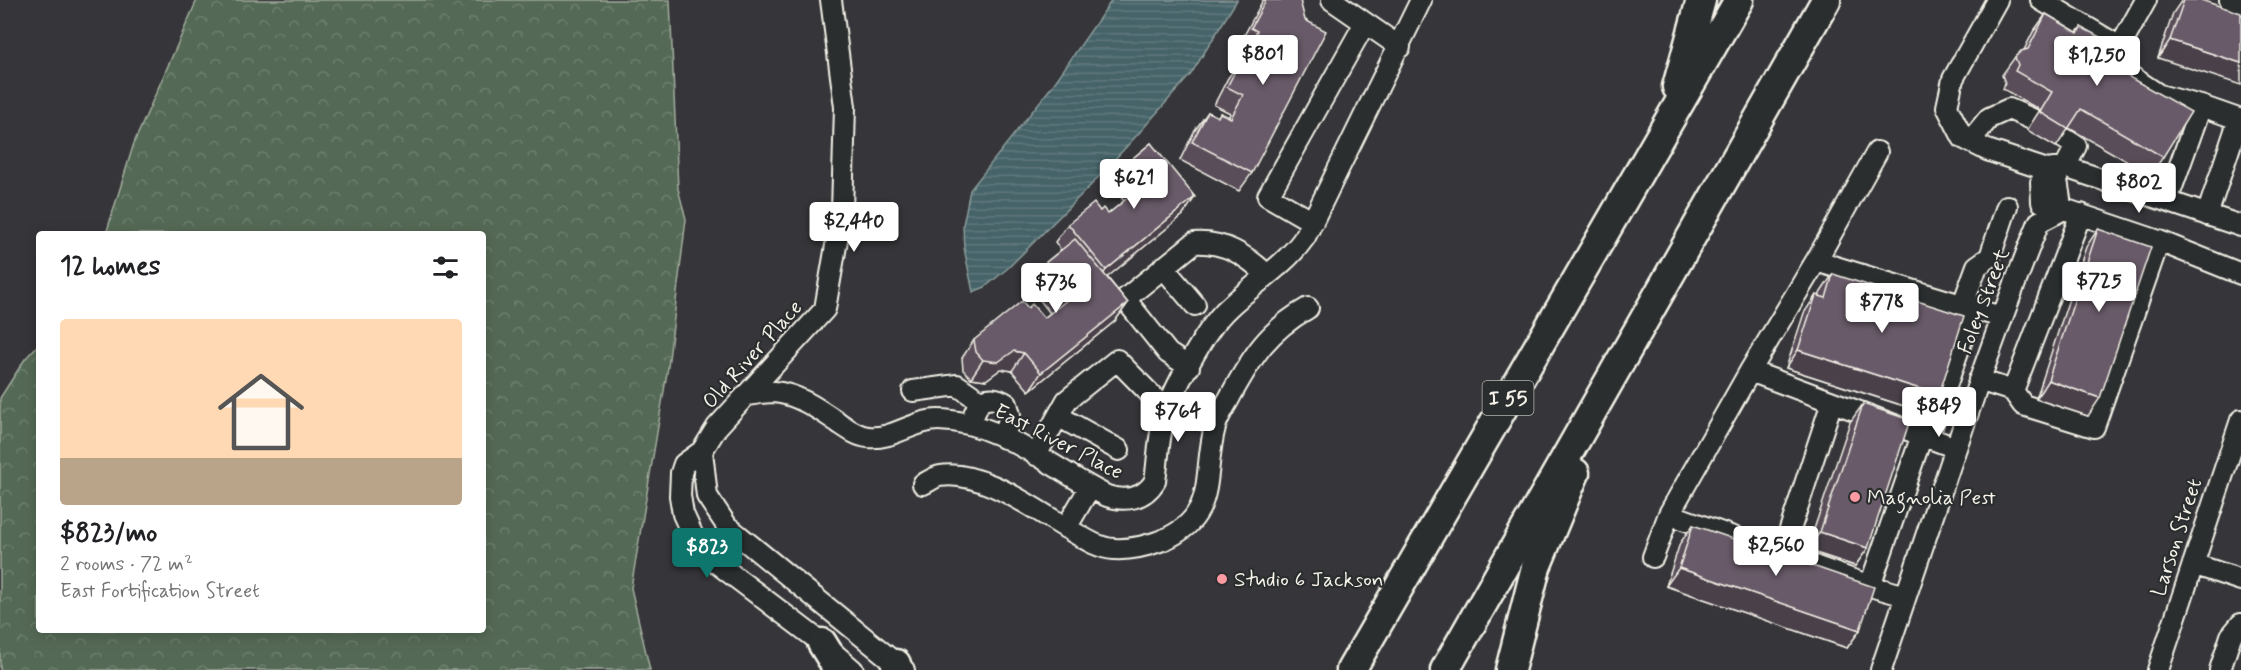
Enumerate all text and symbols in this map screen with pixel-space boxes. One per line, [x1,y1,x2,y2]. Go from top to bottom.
pin: $801 [1227,35,1299,86]
pin: $1,250 [2048,36,2146,87]
text: $801 [1242,41,1284,68]
text: $1,250 [2068,42,2126,69]
pin: $621 [1098,159,1170,210]
pin: $802 [2103,163,2175,214]
text: $621 [1114,165,1154,192]
text: $802 [2116,169,2162,196]
pin: $2,440 [805,202,903,253]
text: $2,440 [824,208,885,235]
street label: Foley Street [1951,244,2017,358]
text: 12 homes [60,250,160,284]
icon: filters [429,251,462,284]
pin: $725 [2063,262,2135,313]
pin: $736 [1020,263,1092,314]
text: $725 [2076,268,2122,295]
text: $736 [1035,269,1077,296]
pin: $778 [1846,283,1918,334]
text: $778 [1860,289,1904,316]
street label: Old River Place [696,294,809,415]
icon: home [207,358,315,466]
road number: I 55 [1482,381,1534,415]
pin: $849 [1903,387,1975,438]
pin: $764 [1142,392,1214,443]
text: $849 [1916,393,1962,420]
street label: East River Place [989,397,1128,486]
text: $764 [1155,398,1201,425]
street label: Larson Street [2145,475,2209,600]
place label: Magnolia Pest [1867,484,1996,514]
marker: Magnolia Pest [1848,490,1862,504]
text: $823/mo [60,517,157,551]
pin: $2,560 [1727,526,1825,577]
pin: $823 [671,528,743,579]
text: $2,560 [1747,532,1805,559]
text: $823 [686,534,728,561]
text: 2 rooms · 72 m² [60,551,193,578]
place label: Studio 6 Jackson [1234,566,1384,594]
marker: Studio 6 Jackson [1215,572,1229,586]
text: East Fortification Street [60,578,260,605]

